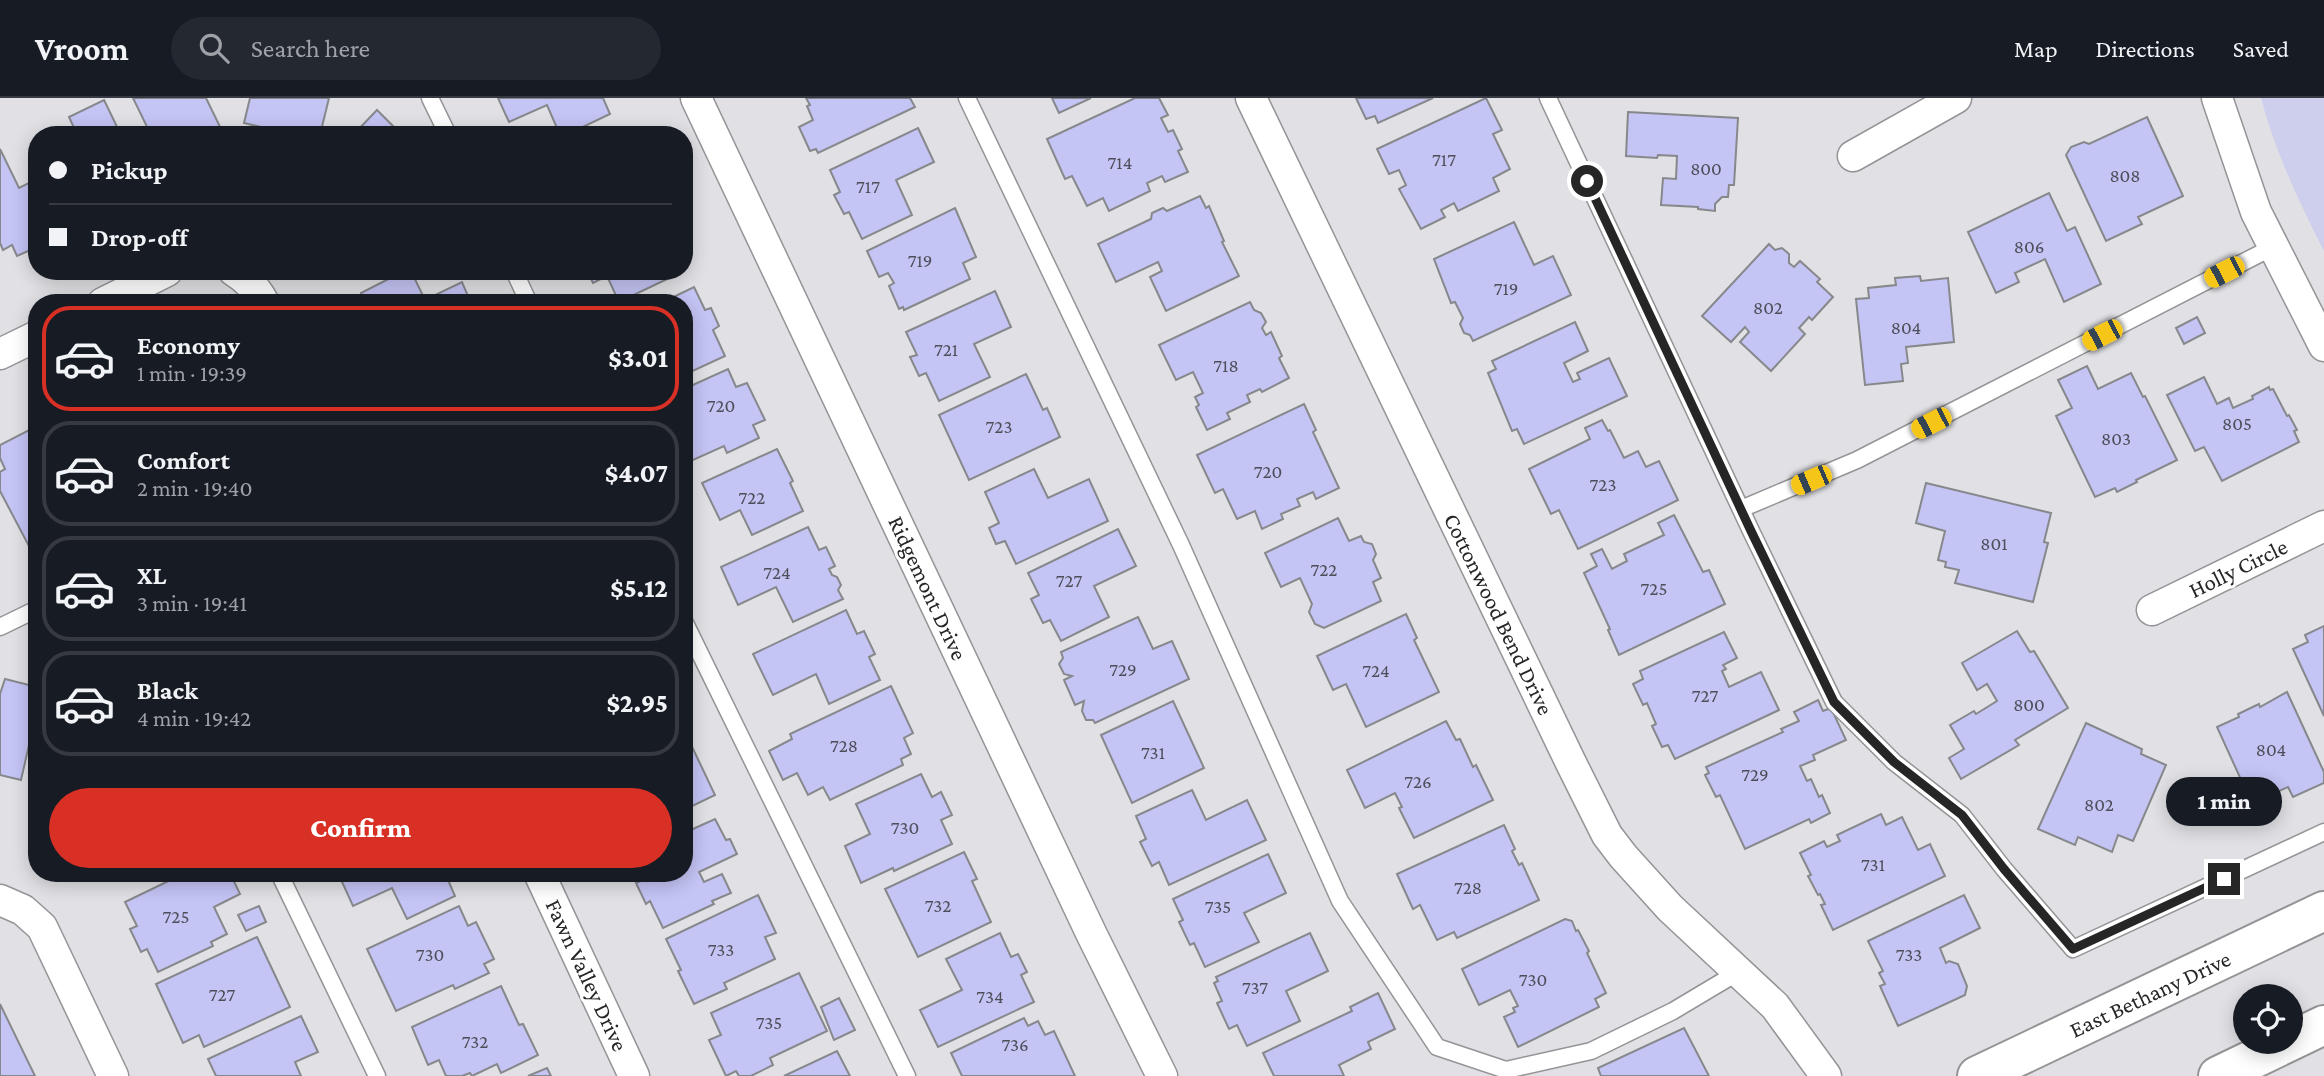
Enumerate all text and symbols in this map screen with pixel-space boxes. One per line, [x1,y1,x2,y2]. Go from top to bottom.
search box [171,17,661,80]
icon: search [195,29,233,67]
text: Vroom [35,30,129,67]
text: Search here [251,34,370,63]
text: Map [2014,35,2058,62]
text: Directions [2096,35,2195,62]
text: Saved [2233,35,2289,62]
house number: 717 [1432,149,1456,170]
house number: 714 [1108,152,1132,173]
text: Pickup [91,156,168,185]
house number: 800 [1690,158,1722,179]
route start [1571,165,1603,197]
house number: 808 [2109,165,2141,186]
house number: 717 [856,176,880,197]
text: Drop-off [91,223,188,252]
house number: 806 [2014,236,2044,257]
house number: 719 [908,250,932,271]
car [2201,253,2248,291]
house number: 719 [1494,278,1518,299]
house number: 802 [1753,297,1783,318]
car [2079,316,2126,354]
house number: 804 [1891,317,1921,338]
icon: car [53,327,116,390]
text: Economy [137,331,240,360]
house number: 721 [934,339,958,360]
text: $3.01 [608,344,668,373]
house number: 718 [1213,355,1239,376]
text: 1 min · 19:39 [137,360,247,386]
house number: 720 [707,395,735,416]
car [1908,404,1955,442]
house number: 805 [2222,413,2252,434]
house number: 723 [986,416,1012,437]
house number: 803 [2101,428,2131,449]
icon: car [53,442,116,505]
text: Comfort [137,446,230,475]
text: $4.07 [605,459,668,488]
house number: 720 [1254,461,1282,482]
car [1788,462,1835,498]
house number: 723 [1590,474,1616,495]
text: 2 min · 19:40 [137,475,253,501]
house number: 722 [739,487,765,508]
street label: Cottonwood Bend Drive [1439,509,1559,719]
street label: Ridgemont Drive [883,512,973,664]
house number: 801 [1980,533,2008,554]
street label: Holly Circle [2185,533,2291,603]
icon: car [53,557,116,620]
house number: 722 [1311,559,1337,580]
text: XL [137,561,166,590]
house number: 724 [763,562,791,583]
house number: 727 [1056,570,1082,591]
text: $5.12 [610,574,668,603]
house number: 725 [1641,578,1667,599]
text: 3 min · 19:41 [137,590,247,616]
house number: 729 [1109,659,1137,680]
house number: 724 [1362,660,1390,681]
icon: car [53,672,116,735]
text: Black [137,676,198,705]
house number: 727 [1692,685,1718,706]
text: $2.95 [606,689,668,718]
house number: 800 [2013,694,2045,715]
text: 4 min · 19:42 [137,705,251,731]
house number: 728 [830,735,858,756]
house number: 804 [2256,739,2286,760]
house number: 731 [1141,742,1165,763]
house number: 729 [1741,764,1769,785]
house number: 726 [1404,771,1432,792]
callout: 1 min [2166,778,2282,826]
button: Confirm [49,788,672,868]
text: 1 min [2197,788,2251,814]
house number: 802 [2084,794,2114,815]
house number: 730 [891,817,919,838]
house number: 731 [1861,854,1885,875]
route end [2208,863,2240,895]
house number: 728 [1454,877,1482,898]
street label: Fawn Valley Drive [540,895,634,1055]
house number: 732 [925,895,951,916]
house number: 735 [1205,896,1231,917]
house number: 725 [163,906,189,927]
house number: 733 [708,939,734,960]
house number: 730 [416,944,444,965]
house number: 733 [1896,944,1922,965]
street label: East Bethany Drive [2065,945,2235,1043]
house number: 730 [1519,969,1547,990]
house number: 737 [1242,977,1268,998]
house number: 727 [209,984,235,1005]
map controls [2233,984,2303,1054]
button: locate [2233,984,2303,1054]
house number: 734 [976,986,1004,1007]
house number: 735 [756,1012,782,1033]
house number: 732 [462,1031,488,1052]
house number: 736 [1001,1034,1029,1055]

